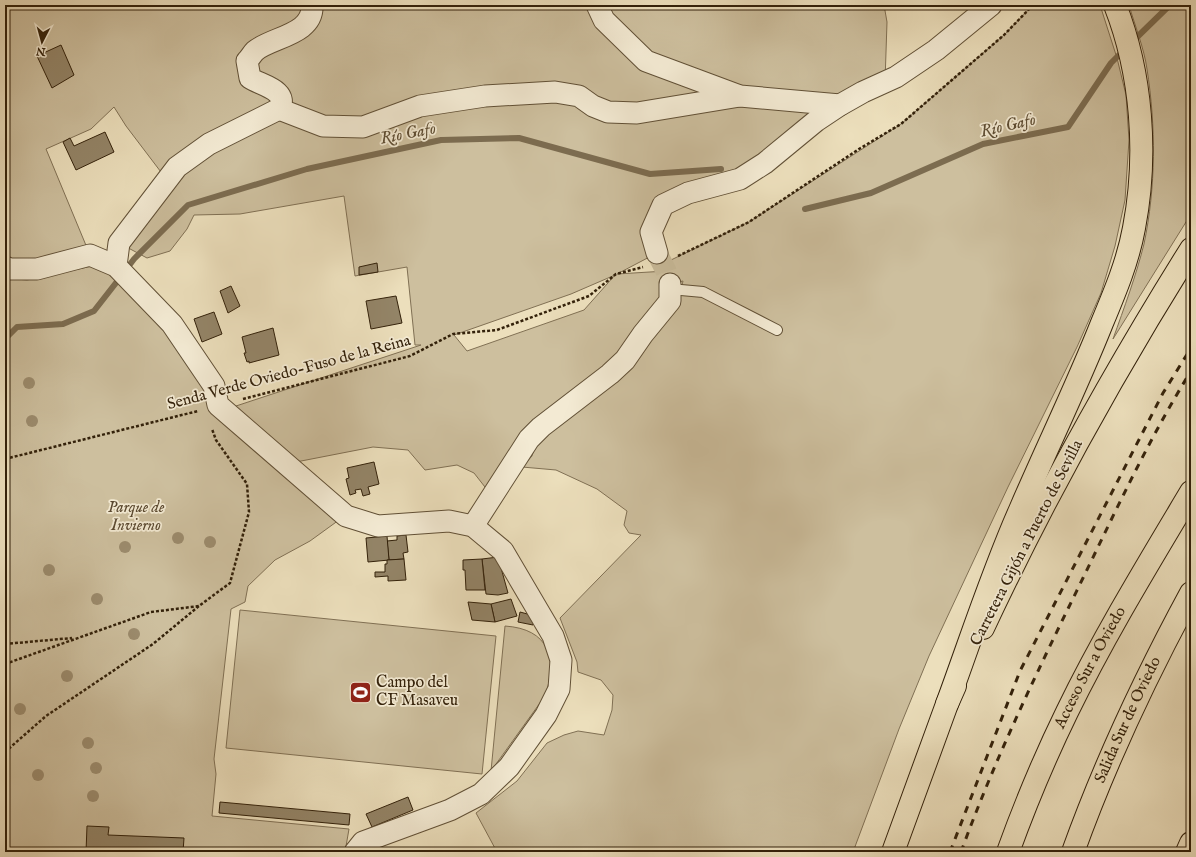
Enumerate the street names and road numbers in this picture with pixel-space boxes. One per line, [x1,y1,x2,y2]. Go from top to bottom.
street label: Senda Verde Oviedo-Fuso de la Reina [165,331,413,415]
street label: Carretera Gijón a Puerto de Sevilla [966,437,1088,649]
street label: Acceso Sur a Oviedo [1050,603,1131,733]
street label: Salida Sur de Oviedo [1091,653,1166,786]

